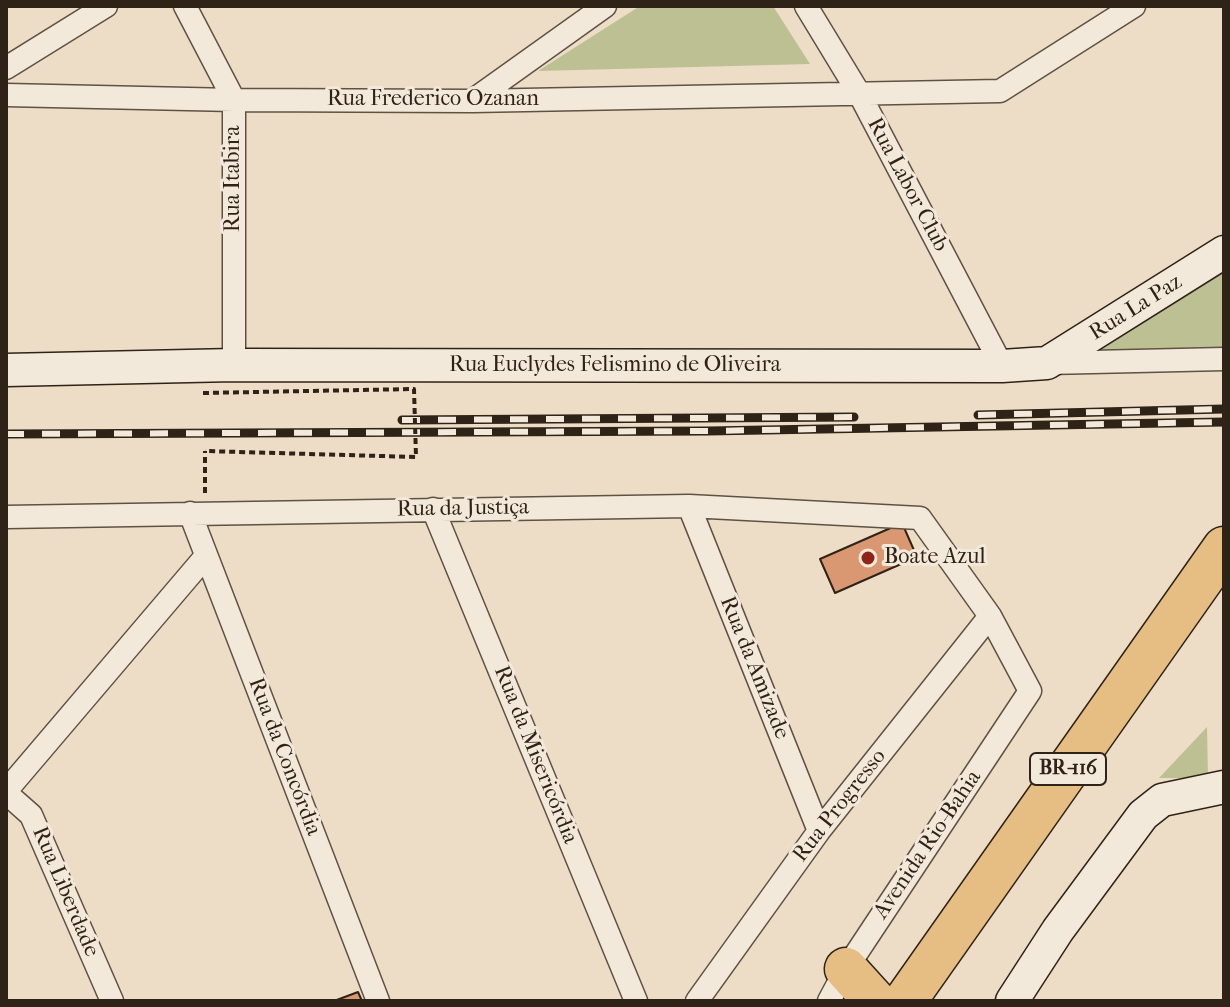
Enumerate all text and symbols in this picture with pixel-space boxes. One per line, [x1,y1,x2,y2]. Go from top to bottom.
street label: Rua Frederico Ozanan [327,87,539,113]
street label: Rua Labor Club [861,114,953,256]
street label: Rua Itabira [221,126,247,232]
street label: Rua La Paz [1085,269,1187,347]
street label: Rua Euclydes Felismino de Oliveira [449,353,781,379]
street label: Rua da Justiça [397,495,529,523]
place label: Boate Azul [884,545,986,571]
marker: Boate Azul [859,549,877,567]
street label: Rua da Amizade [713,593,795,743]
street label: Rua da Misericórdia [487,662,583,848]
street label: Rua da Concórdia [242,674,326,840]
street label: Rua Progresso [788,744,892,868]
road number: BR-116 [1030,753,1106,785]
street label: Avenida Rio-Bahia [868,766,988,924]
street label: Rua Liberdade [26,823,104,961]

